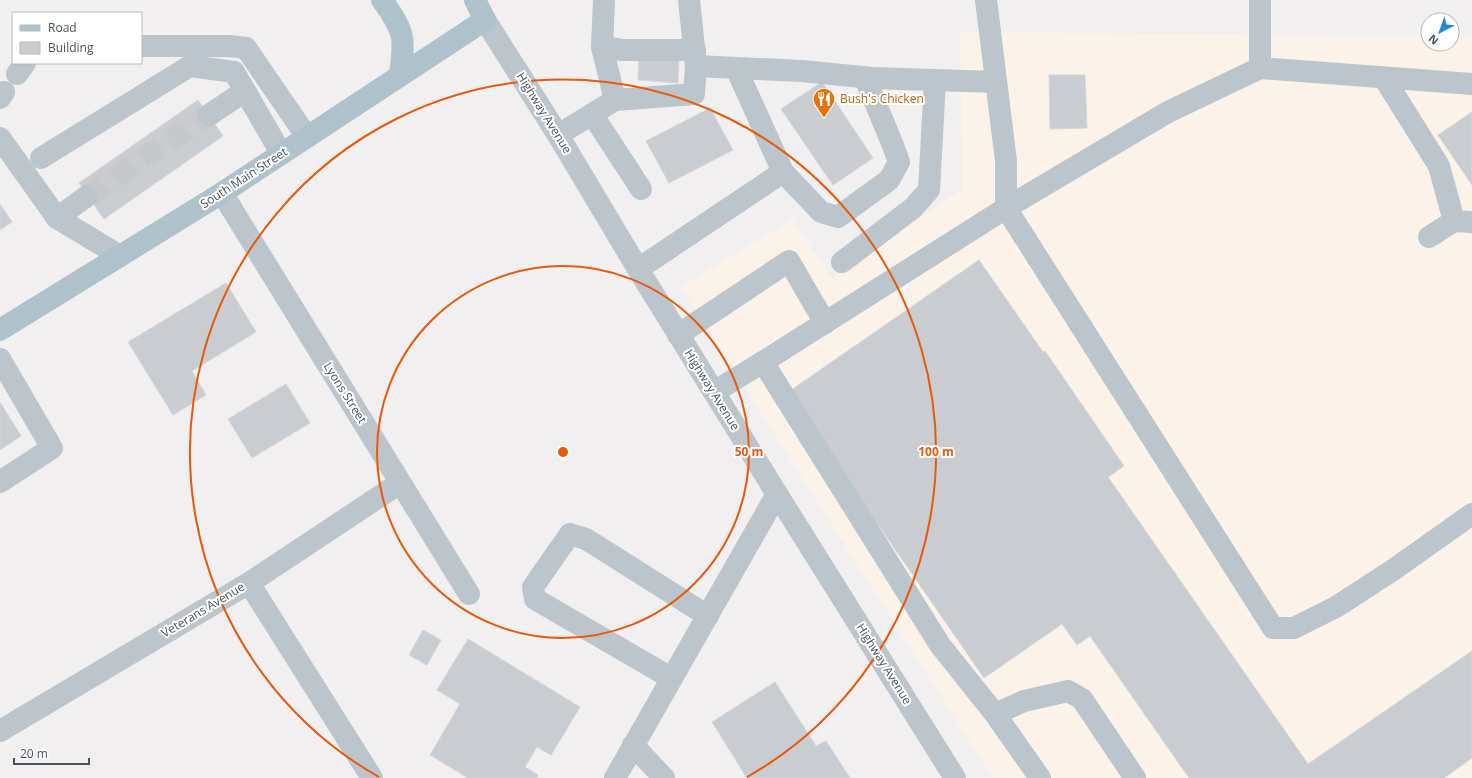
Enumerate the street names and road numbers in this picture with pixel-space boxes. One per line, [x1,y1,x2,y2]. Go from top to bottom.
street label: Highway Avenue [513,69,576,157]
street label: South Main Street [197,143,290,212]
street label: Highway Avenue [681,346,744,434]
street label: Lyons Street [320,359,371,427]
street label: Veterans Avenue [158,578,248,641]
street label: Highway Avenue [853,620,916,708]

